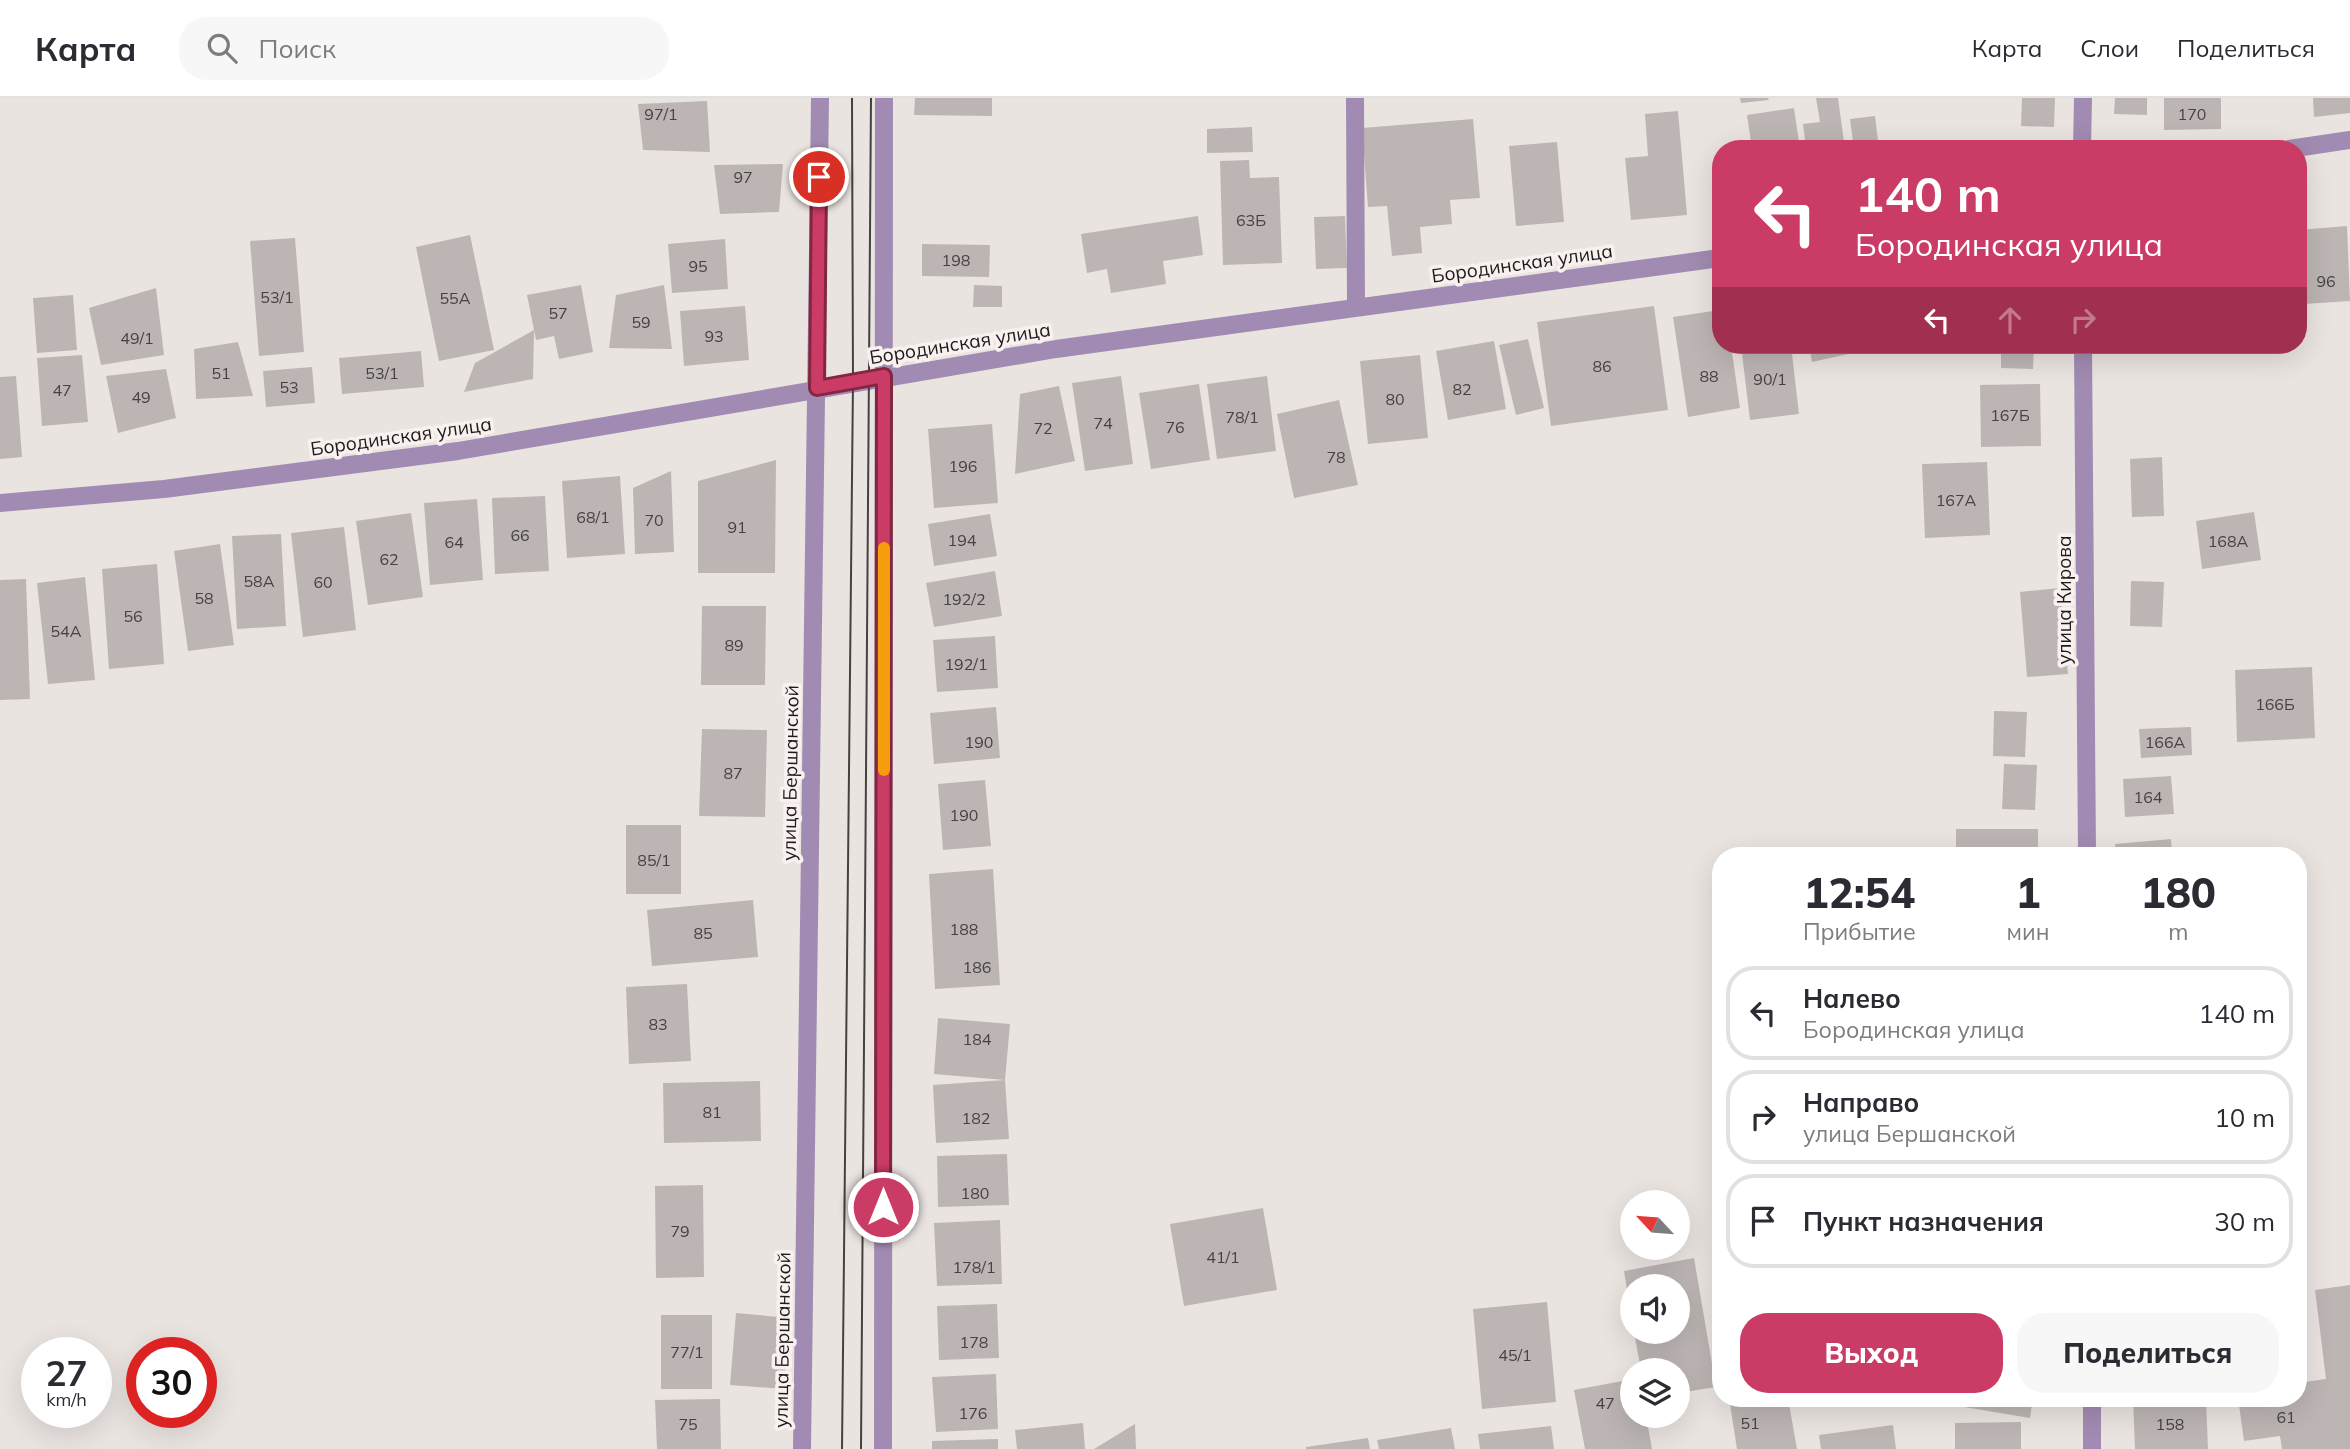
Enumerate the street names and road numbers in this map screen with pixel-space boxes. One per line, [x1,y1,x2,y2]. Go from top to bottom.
street label: Бородинская улица [1430,238,1614,288]
street label: Бородинская улица [868,317,1052,369]
street label: Бородинская улица [309,411,493,461]
street label: улица Кирова [2052,536,2076,664]
street label: улица Бершанской [776,685,804,861]
street label: улица Бершанской [768,1252,796,1428]

